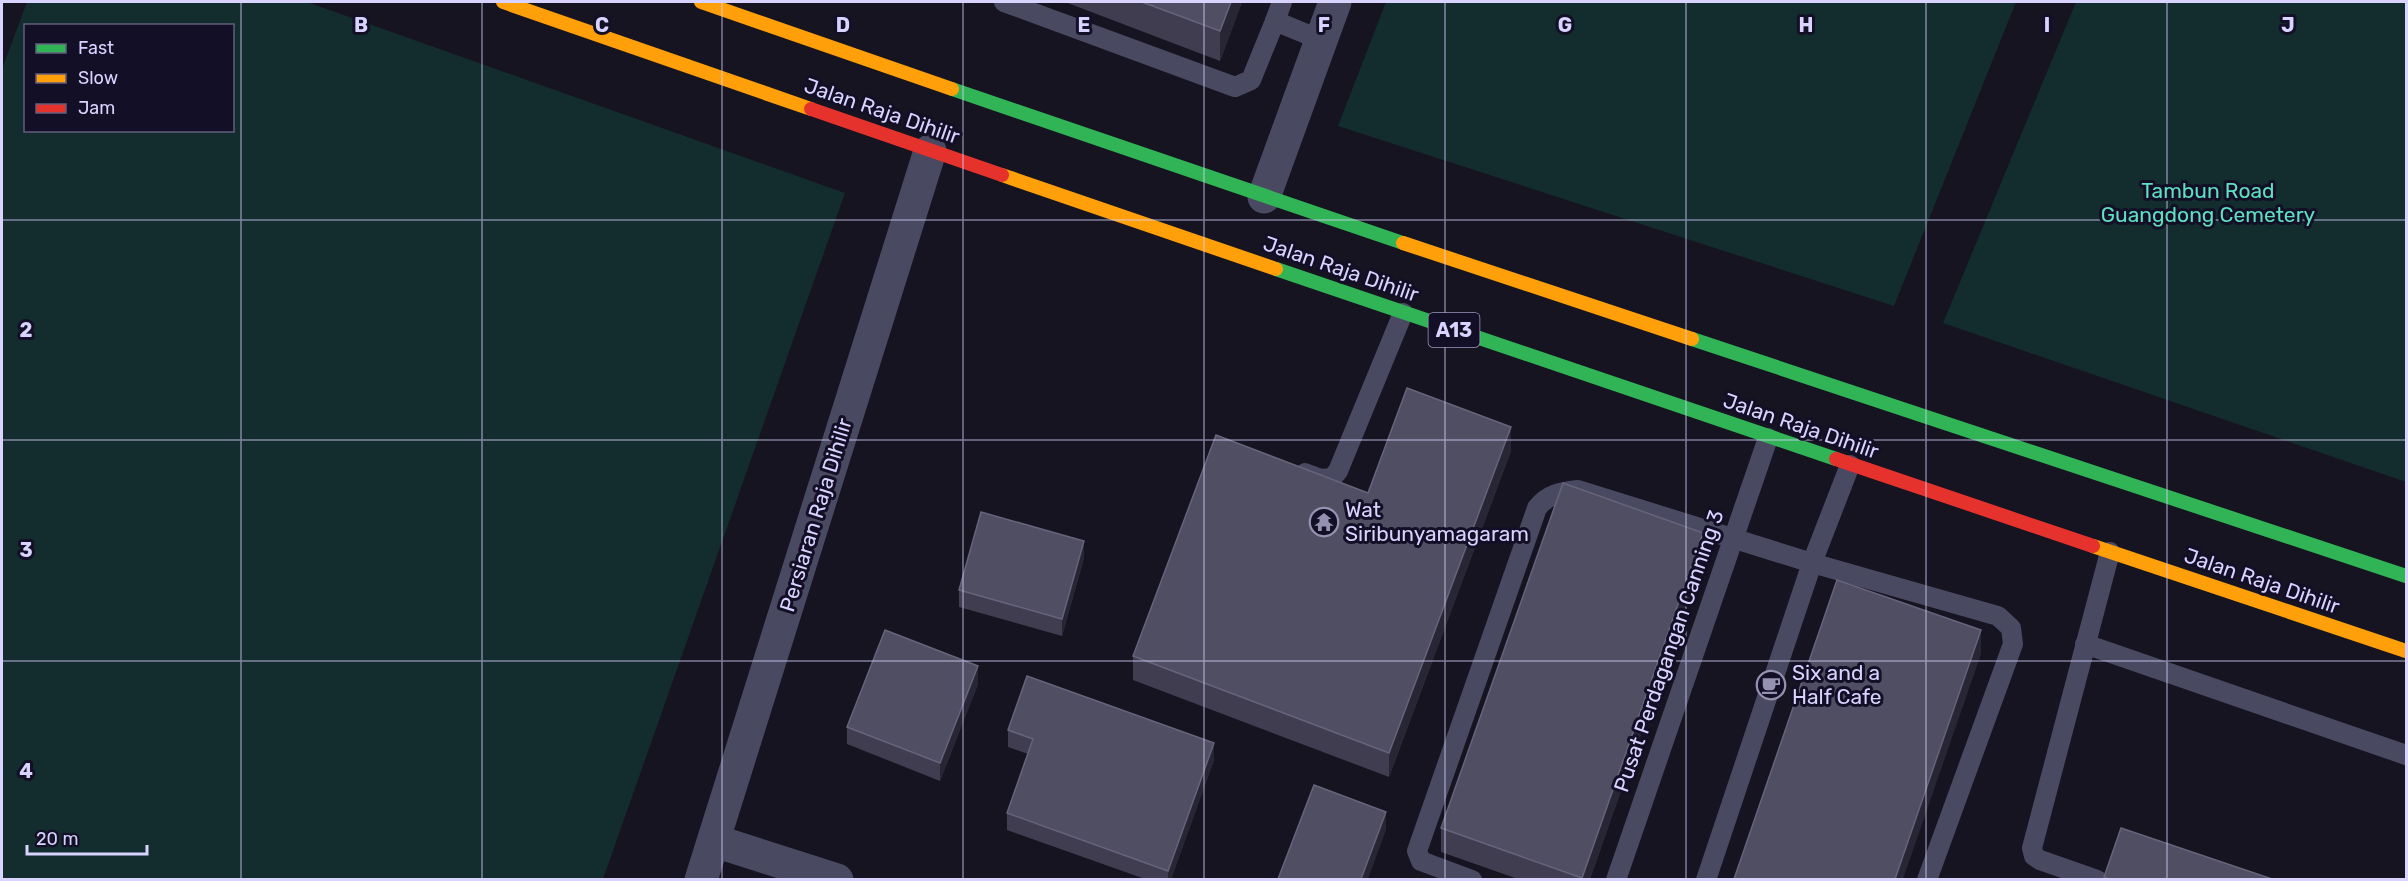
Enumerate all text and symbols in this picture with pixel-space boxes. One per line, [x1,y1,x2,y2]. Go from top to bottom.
text: B [354,13,368,37]
text: C [595,13,609,37]
text: D [836,13,850,37]
text: E [1078,13,1090,37]
text: F [1318,13,1330,37]
text: G [1558,13,1572,37]
text: H [1799,13,1813,37]
text: I [2044,13,2050,37]
text: J [2281,13,2295,37]
legend [24,24,234,132]
text: Fast [78,37,114,59]
text: Slow [78,67,118,89]
street label: Jalan Raja Dihilir [801,72,963,149]
text: Jam [78,97,115,119]
park label: Tambun Road Guangdong Cemetery [2101,178,2316,227]
street label: Jalan Raja Dihilir [1260,230,1422,307]
road number: A13 [1428,313,1480,347]
text: 2 [20,318,33,342]
street label: Jalan Raja Dihilir [1720,387,1882,464]
street label: Persiaran Raja Dihilir [774,415,857,615]
place label: Wat Siribunyamagaram [1345,497,1529,546]
temple icon: Wat Siribunyamagaram [1308,506,1340,538]
street label: Pusat Perdagangan Canning 3 [1608,507,1729,795]
text: 3 [19,538,33,562]
street label: Jalan Raja Dihilir [2181,542,2343,619]
place label: Six and a Half Cafe [1792,660,1882,709]
cafe icon: Six and a Half Cafe [1755,669,1787,701]
text: 4 [19,759,33,783]
scale bar [27,818,147,856]
text: 20 m [36,828,78,850]

